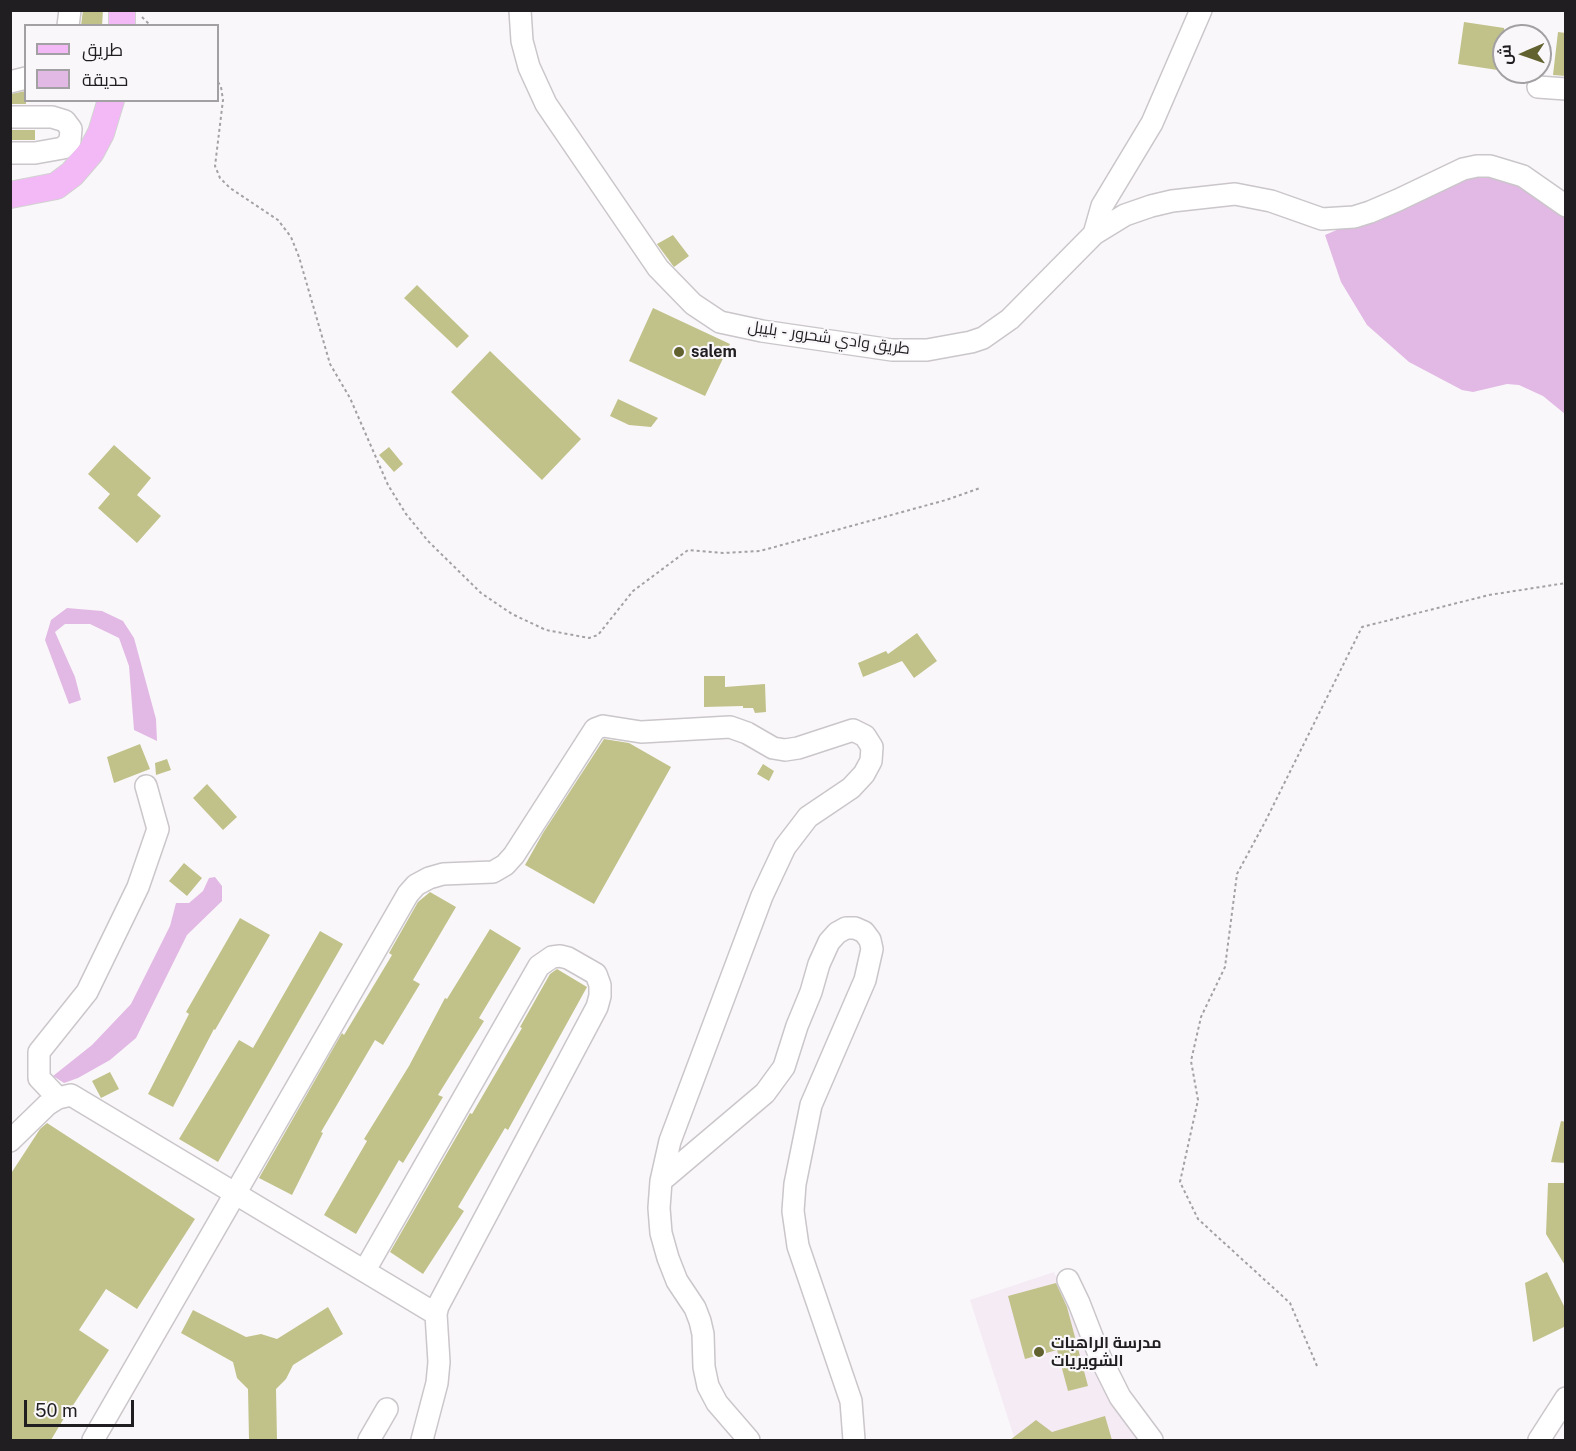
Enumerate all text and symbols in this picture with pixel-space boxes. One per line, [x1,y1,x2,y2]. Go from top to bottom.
legend [24,24,219,102]
north arrow [1492,24,1552,84]
text: طريق [82,39,123,60]
text: ش [1496,44,1515,65]
text: حديقة [82,69,128,90]
street label: طريق وادي شحرور - بليبل [747,317,911,359]
place label: salem [691,342,737,362]
marker: salem [672,345,686,359]
place label: مدرسة الراهبات الشويريات [1051,1333,1162,1371]
marker: مدرسة الراهبات الشويريات [1032,1345,1046,1359]
scale bar [27,1388,136,1426]
text: 50 m [35,1400,78,1421]

